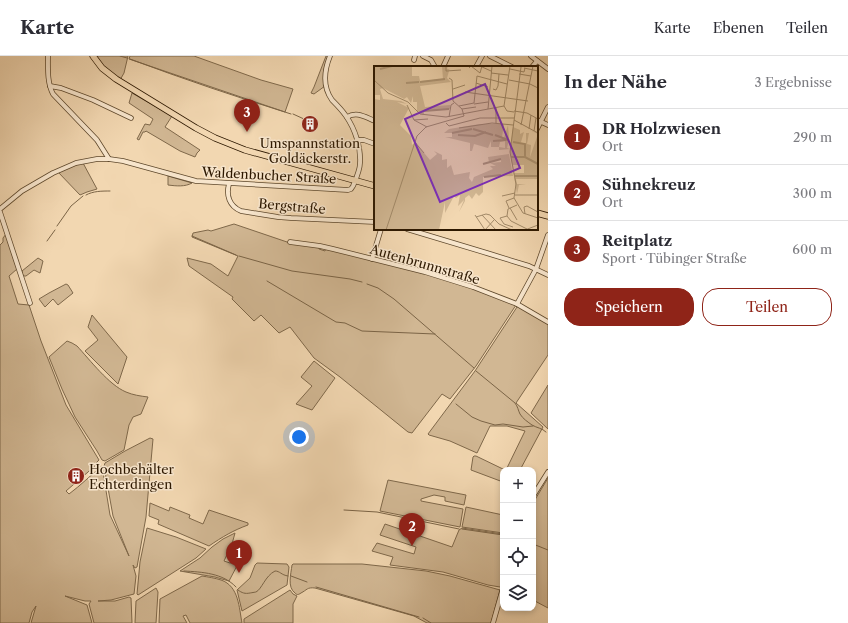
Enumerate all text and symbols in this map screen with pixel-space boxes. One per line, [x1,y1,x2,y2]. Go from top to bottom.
text: Karte [20,16,74,39]
text: Karte [654,19,691,37]
text: Ebenen [713,19,764,37]
text: Teilen [786,19,828,37]
inset map [374,66,538,230]
text: In der Nähe [564,72,667,92]
text: 3 Ergebnisse [754,74,832,90]
pin: 3 [234,99,260,132]
building icon: Umspannstation Goldäckerstr. [300,114,320,134]
text: DR Holzwiesen [602,119,721,138]
text: 1 [574,129,580,145]
text: 290 m [793,129,832,145]
place label: Umspannstation Goldäckerstr. [260,135,360,166]
text: Ort [602,138,623,154]
street label: Waldenbucher Straße [200,163,337,187]
text: Sühnekreuz [602,175,695,194]
text: 2 [573,185,581,201]
text: 300 m [793,185,832,201]
text: Ort [602,194,623,210]
street label: Bergstraße [258,195,326,217]
text: Reitplatz [602,231,672,250]
street label: Autenbrunnstraße [367,240,482,287]
text: 3 [573,241,581,257]
text: 600 m [792,241,832,257]
text: Sport · Tübinger Straße [602,250,747,266]
button: Speichern [564,288,694,326]
button: Teilen [702,288,832,326]
your location [289,427,309,447]
place label: Hochbehälter Echterdingen [89,461,175,492]
building icon: Hochbehälter Echterdingen [66,466,86,486]
map controls [500,467,536,611]
button: + [500,467,536,503]
button: − [500,503,536,539]
pin: 2 [399,513,425,546]
button: locate [500,539,536,575]
pin: 1 [226,540,252,573]
button: layers [500,575,536,611]

